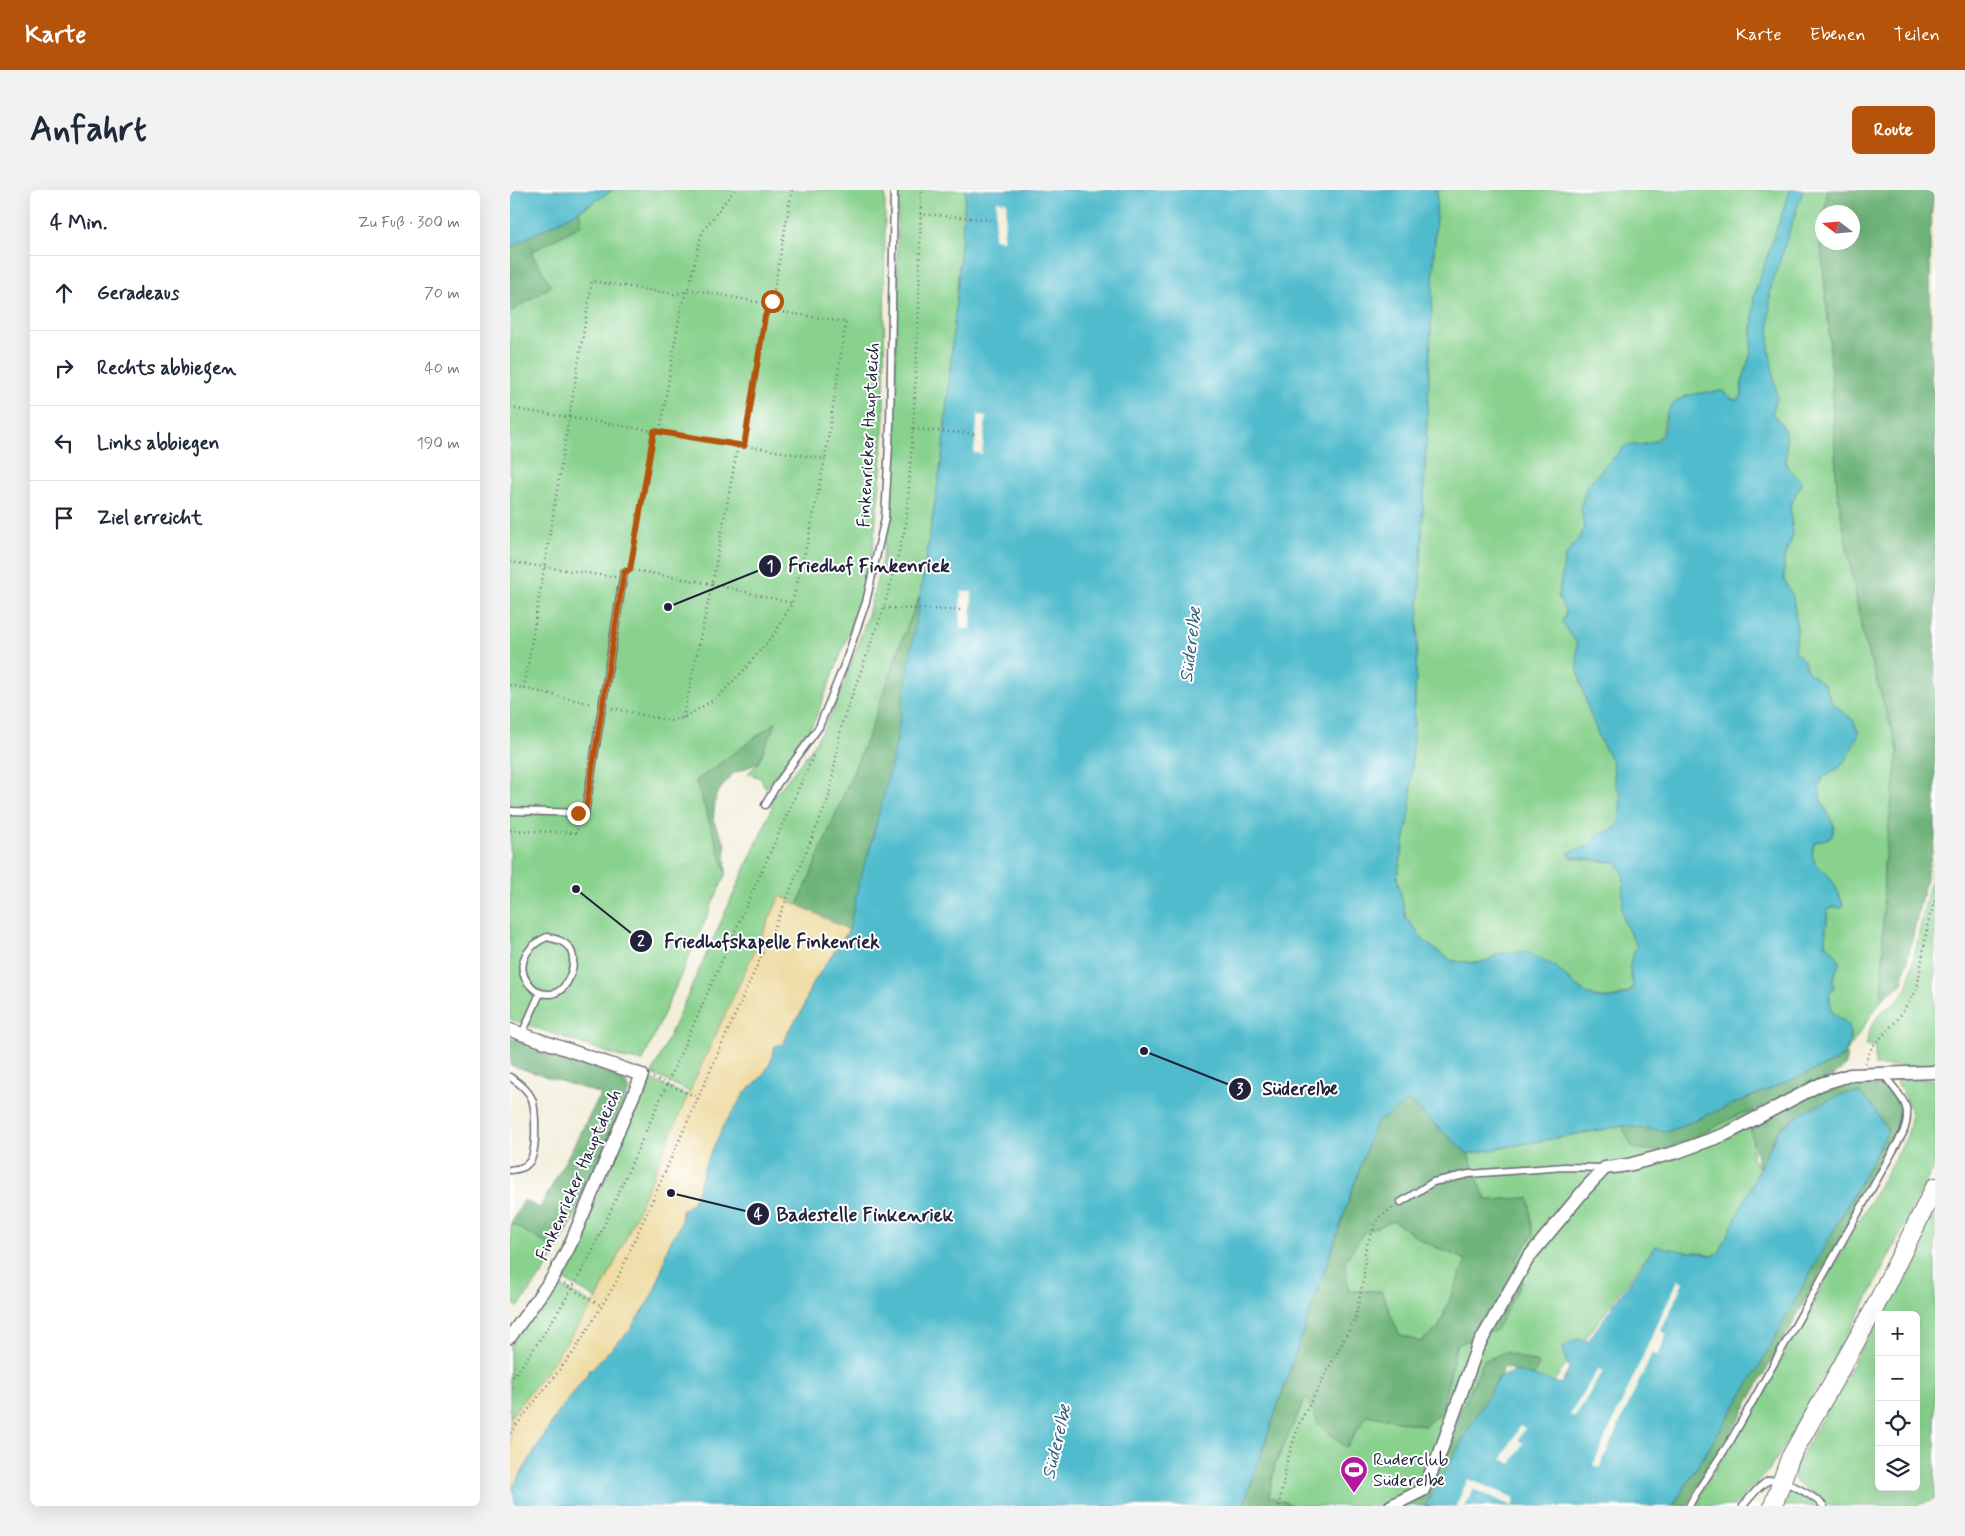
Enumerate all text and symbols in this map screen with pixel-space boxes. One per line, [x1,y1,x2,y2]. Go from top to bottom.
text: Karte [25,20,86,51]
text: Karte [1736,23,1782,47]
text: Ebenen [1810,23,1866,47]
text: Teilen [1894,23,1940,47]
button: Route [1852,106,1935,154]
text: Anfahrt [30,107,147,153]
north arrow [1815,205,1860,250]
text: 4 Min. [50,209,107,237]
text: Zu Fuß · 300 m [358,212,460,233]
icon: ahead [50,279,78,307]
text: Geradeaus [97,281,179,306]
text: 70 m [424,283,460,304]
route start [761,290,784,313]
street label: Finkenrieker Hauptdeich [852,342,886,528]
icon: right [50,354,78,382]
text: Rechts abbiegen [97,356,236,381]
text: 40 m [424,358,460,379]
icon: left [50,429,78,457]
text: Links abbiegen [97,431,219,456]
text: 190 m [417,433,460,454]
icon: arrive [50,504,78,532]
text: Ziel erreicht [97,506,202,531]
callout: Friedhof Finkenriek [757,549,957,583]
text: Friedhof Finkenriek [788,554,950,579]
text: 1 [767,557,773,577]
water label: Süderelbe [1174,604,1208,684]
route end [567,802,590,825]
callout: Friedhofskapelle Finkenriek [629,924,889,958]
text: Friedhofskapelle Finkenriek [664,930,880,955]
text: 2 [637,932,645,952]
callout: Süderelbe [1227,1072,1348,1106]
text: Süderelbe [1262,1077,1339,1102]
text: 3 [1237,1080,1244,1100]
street label: Finkenrieker Hauptdeich [530,1086,628,1264]
callout: Badestelle Finkenriek [745,1197,960,1231]
text: Badestelle Finkenriek [777,1203,954,1228]
text: 4 [754,1205,763,1225]
map controls [1875,1311,1920,1491]
button: + [1875,1311,1920,1356]
button: − [1875,1356,1920,1401]
water label: Süderelbe [1036,1401,1078,1482]
button: locate [1875,1401,1920,1446]
button: layers [1875,1446,1920,1491]
place label: Ruderclub Süderelbe [1373,1448,1449,1493]
sports icon: Ruderclub Süderelbe [1339,1455,1369,1494]

